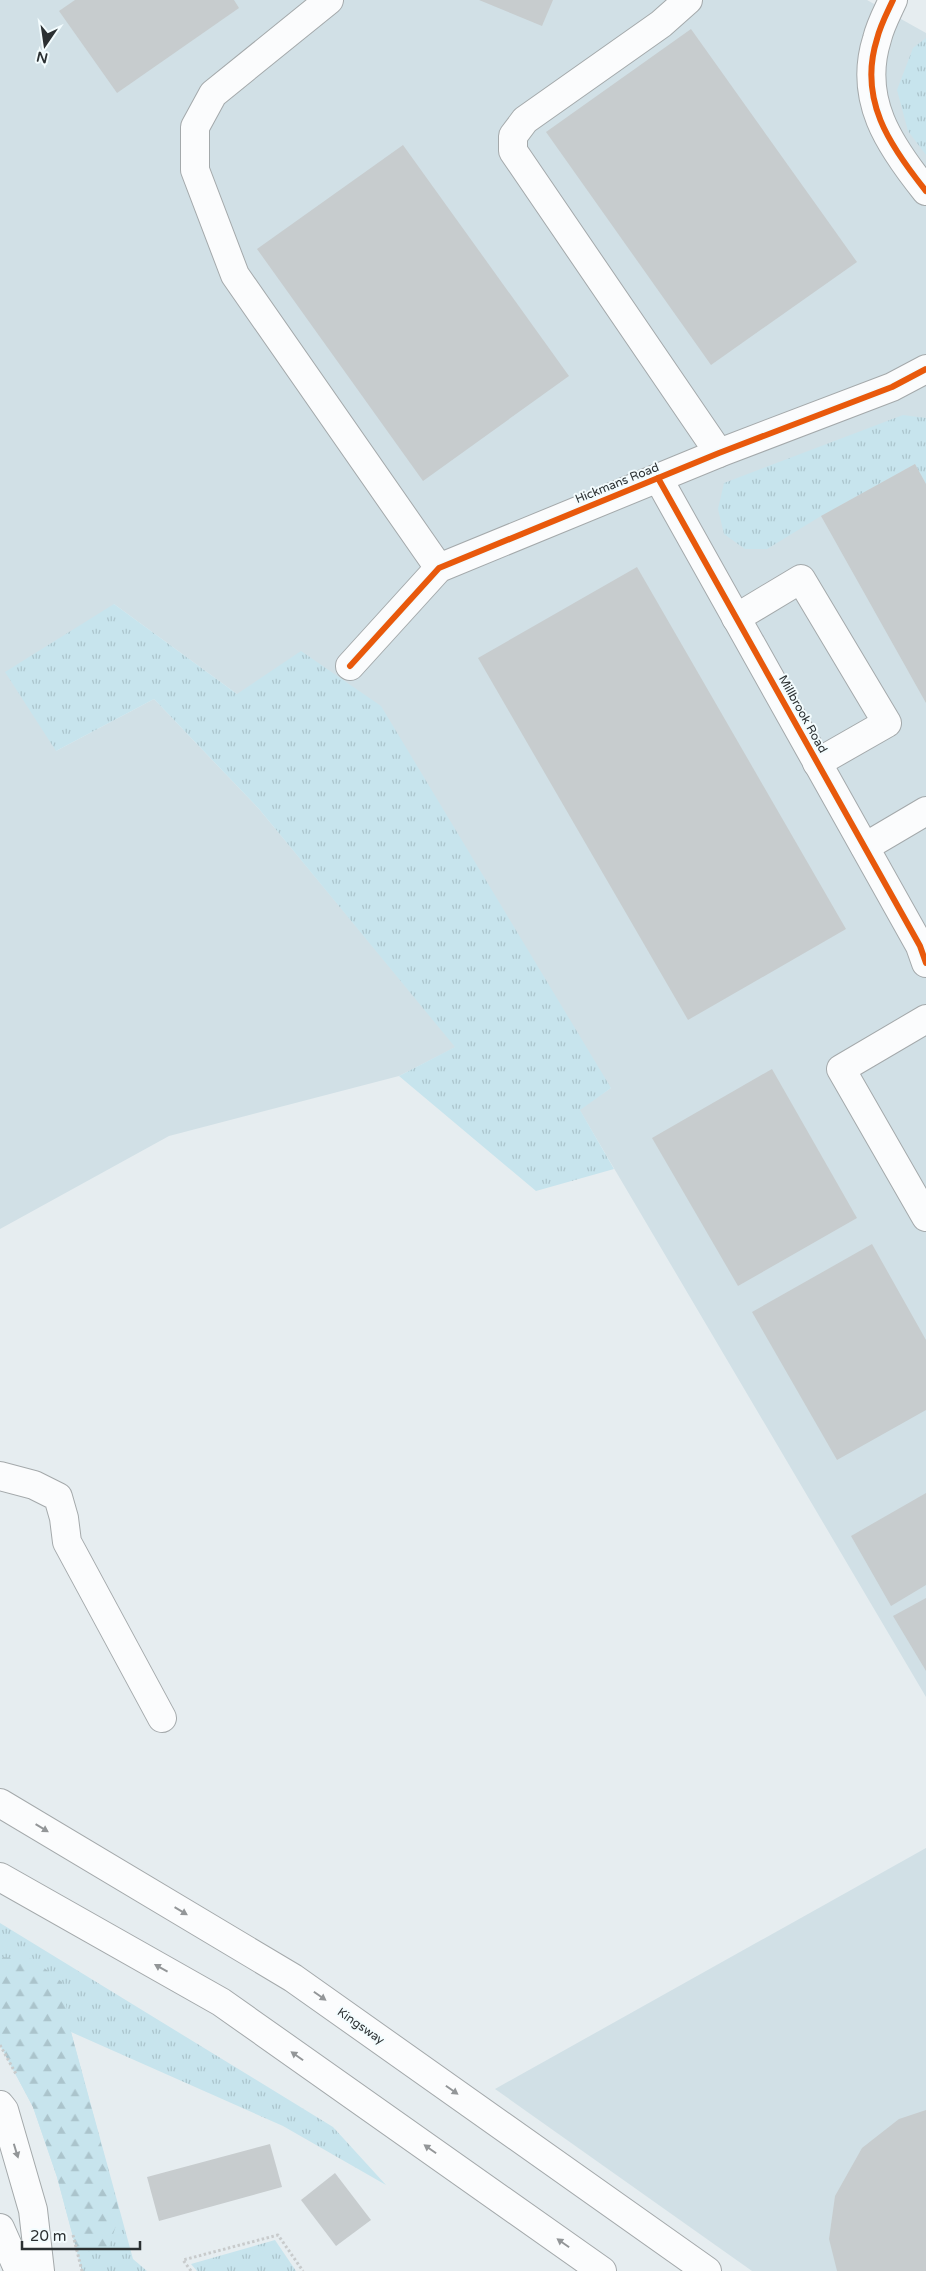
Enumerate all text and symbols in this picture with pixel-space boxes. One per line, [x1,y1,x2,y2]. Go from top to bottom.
north arrow [20,20,70,70]
text: N [35,48,50,67]
street label: Hickmans Road [573,460,661,506]
street label: Millbrook Road [776,673,830,755]
one-way arrow [35,1823,48,1832]
one-way arrow [175,1907,188,1916]
one-way arrow [154,1963,167,1972]
one-way arrow [313,1991,326,2001]
street label: Kingsway [335,2005,388,2048]
one-way arrow [290,2051,304,2061]
one-way arrow [445,2085,459,2095]
one-way arrow [12,2144,20,2159]
one-way arrow [423,2144,437,2154]
scale bar [22,2218,140,2250]
text: 20 m [30,2227,67,2245]
one-way arrow [556,2238,569,2248]

